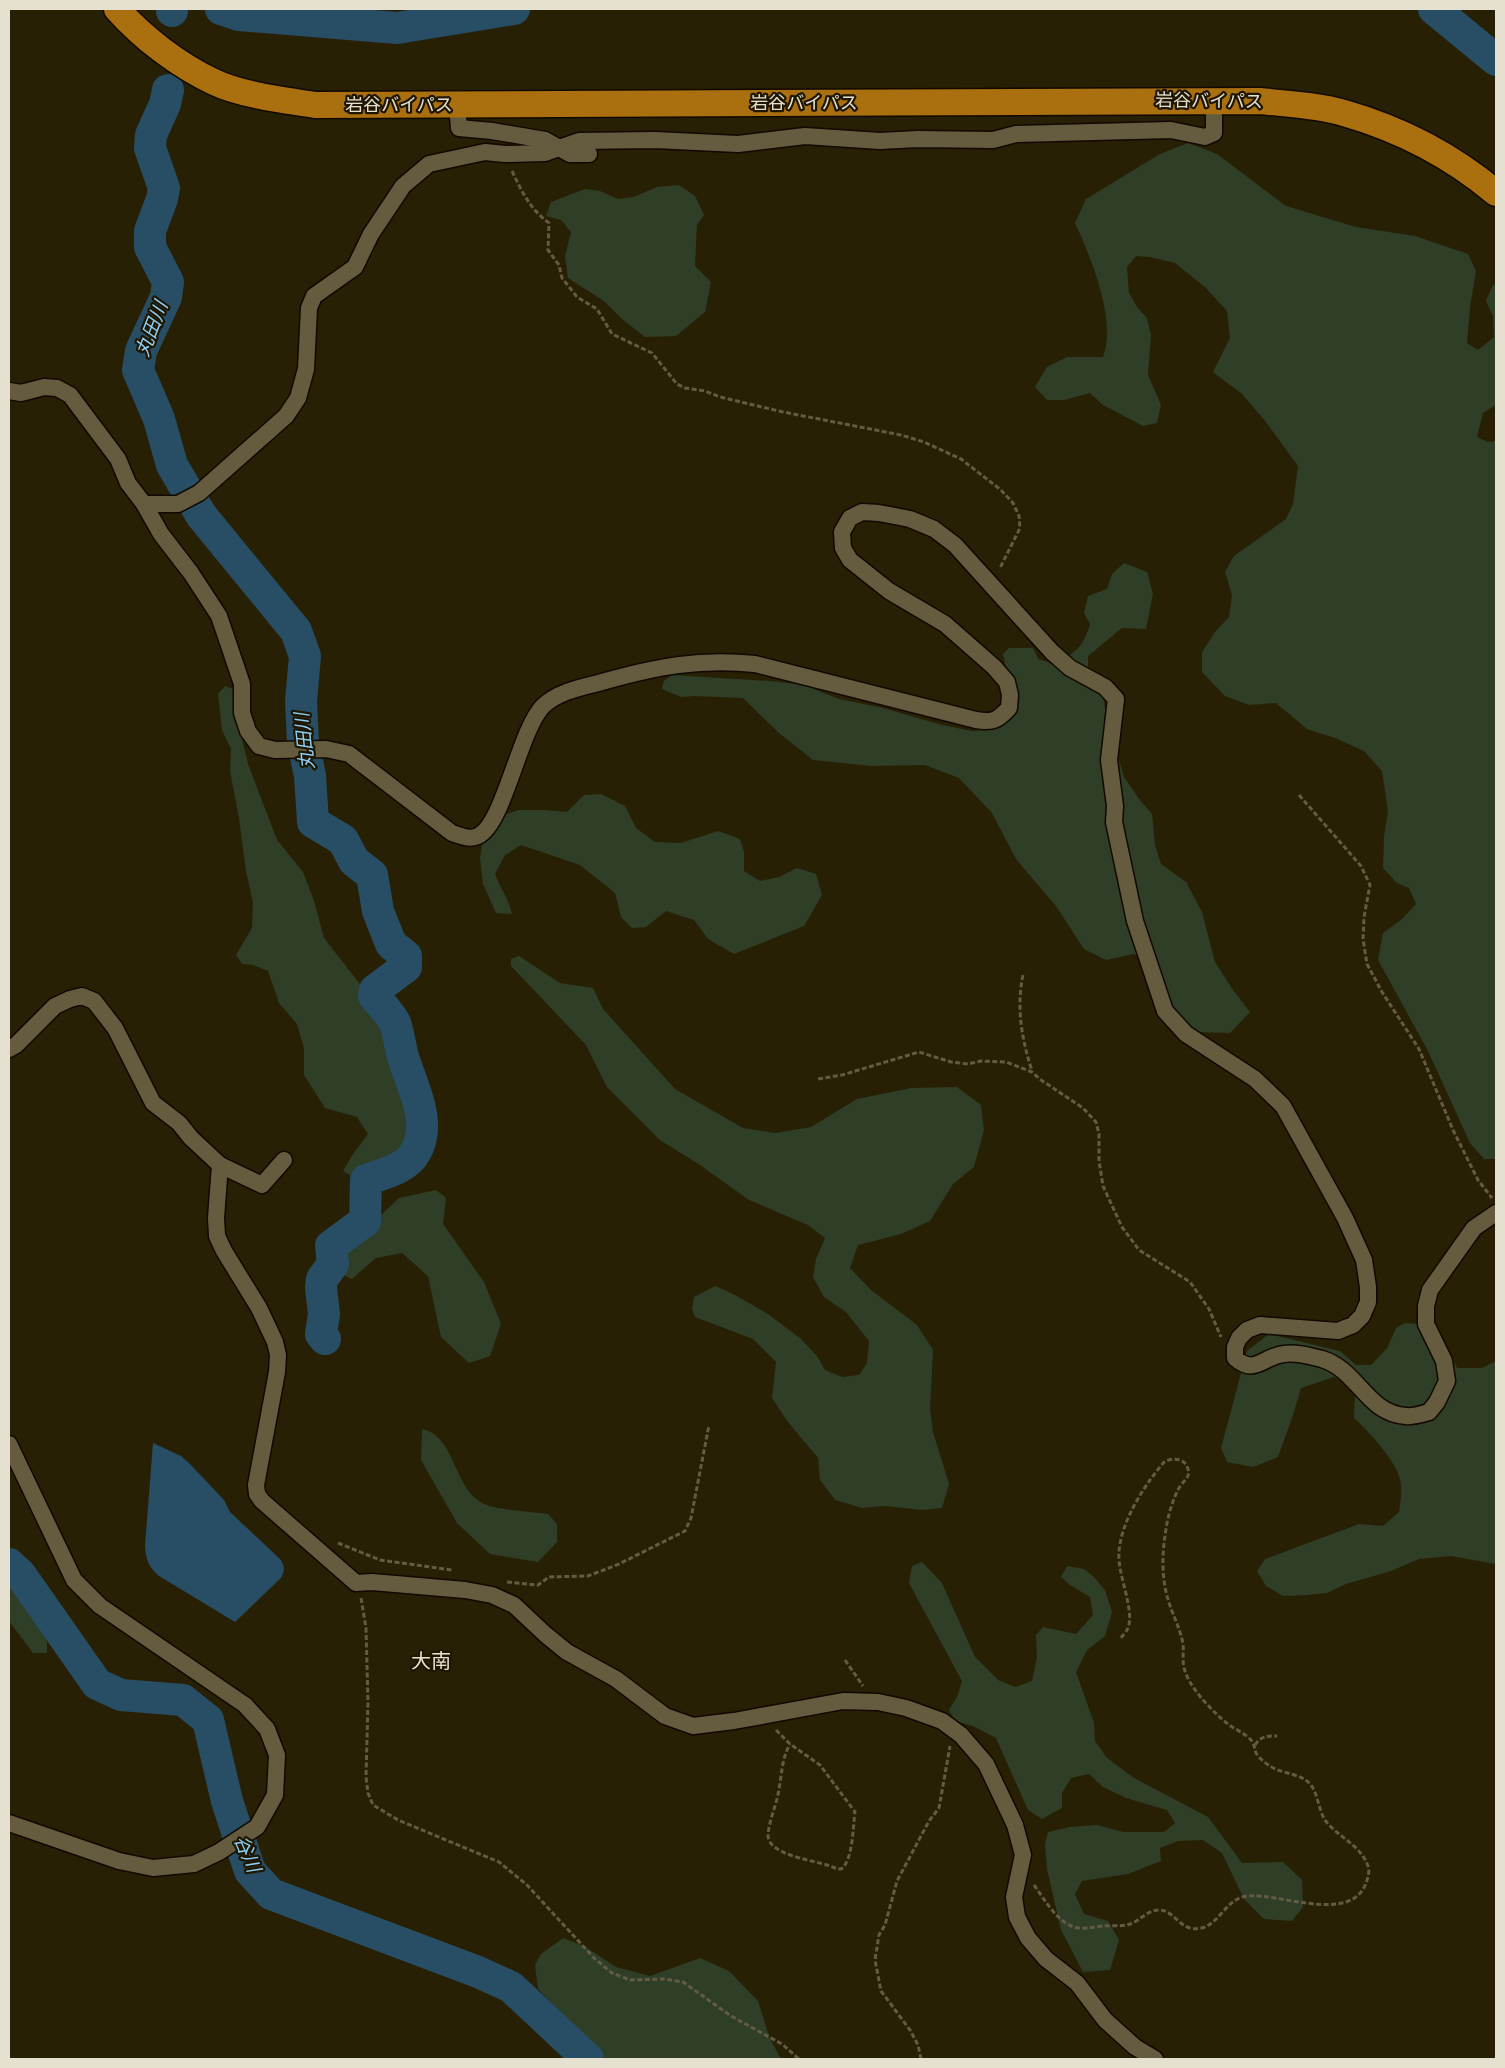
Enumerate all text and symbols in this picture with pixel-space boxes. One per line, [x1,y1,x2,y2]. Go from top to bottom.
street label: 岩谷バイパス [1155,89,1263,113]
street label: 岩谷バイパス [750,92,858,114]
street label: 岩谷バイパス [345,94,453,116]
water label: 丸田川 [132,297,173,360]
water label: 丸田川 [291,710,319,771]
district label: 大南 [411,1650,451,1673]
water label: 谷川 [229,1832,265,1878]

